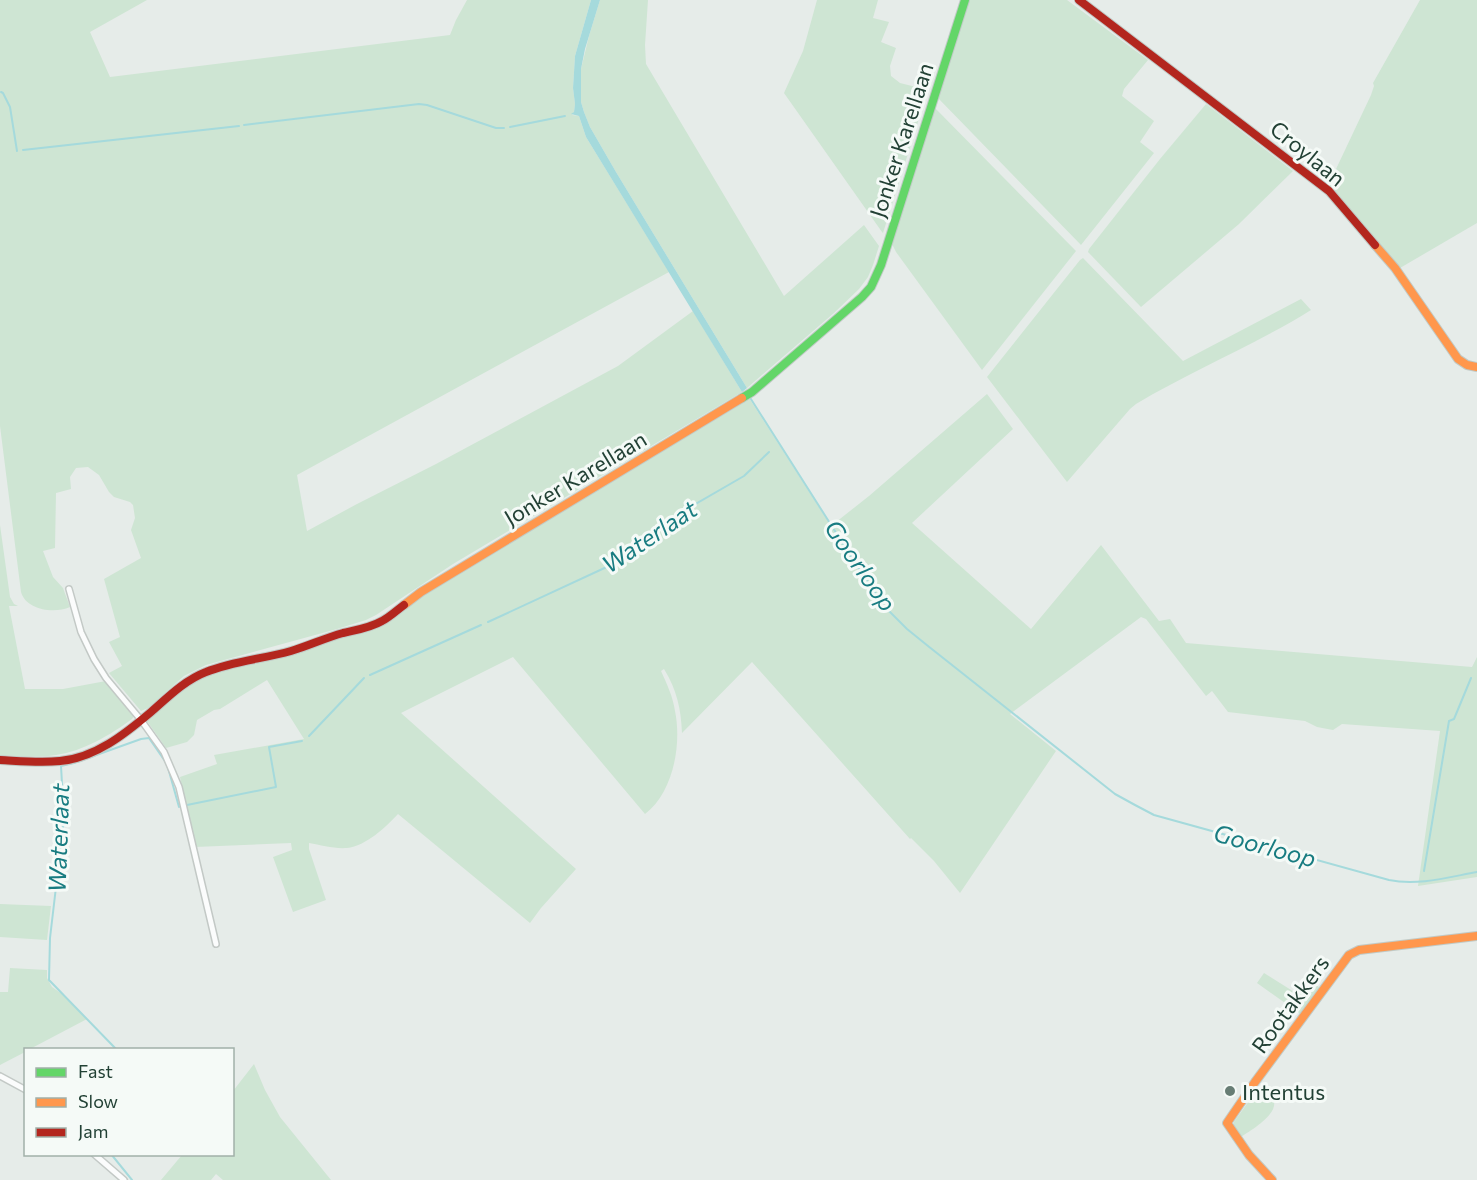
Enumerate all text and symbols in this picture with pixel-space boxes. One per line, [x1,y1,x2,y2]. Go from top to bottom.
street label: Jonker Karellaan [863,59,939,221]
street label: Croylaan [1265,115,1351,191]
street label: Jonker Karellaan [499,425,651,531]
water label: Waterlaat [596,493,703,578]
water label: Goorloop [819,514,903,616]
water label: Waterlaat [42,782,74,893]
water label: Goorloop [1211,817,1319,873]
street label: Rootakkers [1246,950,1334,1058]
legend [24,1048,234,1156]
text: Fast [78,1060,113,1082]
place label: Intentus [1242,1078,1325,1105]
marker: Intentus [1223,1084,1237,1098]
text: Slow [78,1090,118,1112]
text: Jam [78,1120,108,1142]

